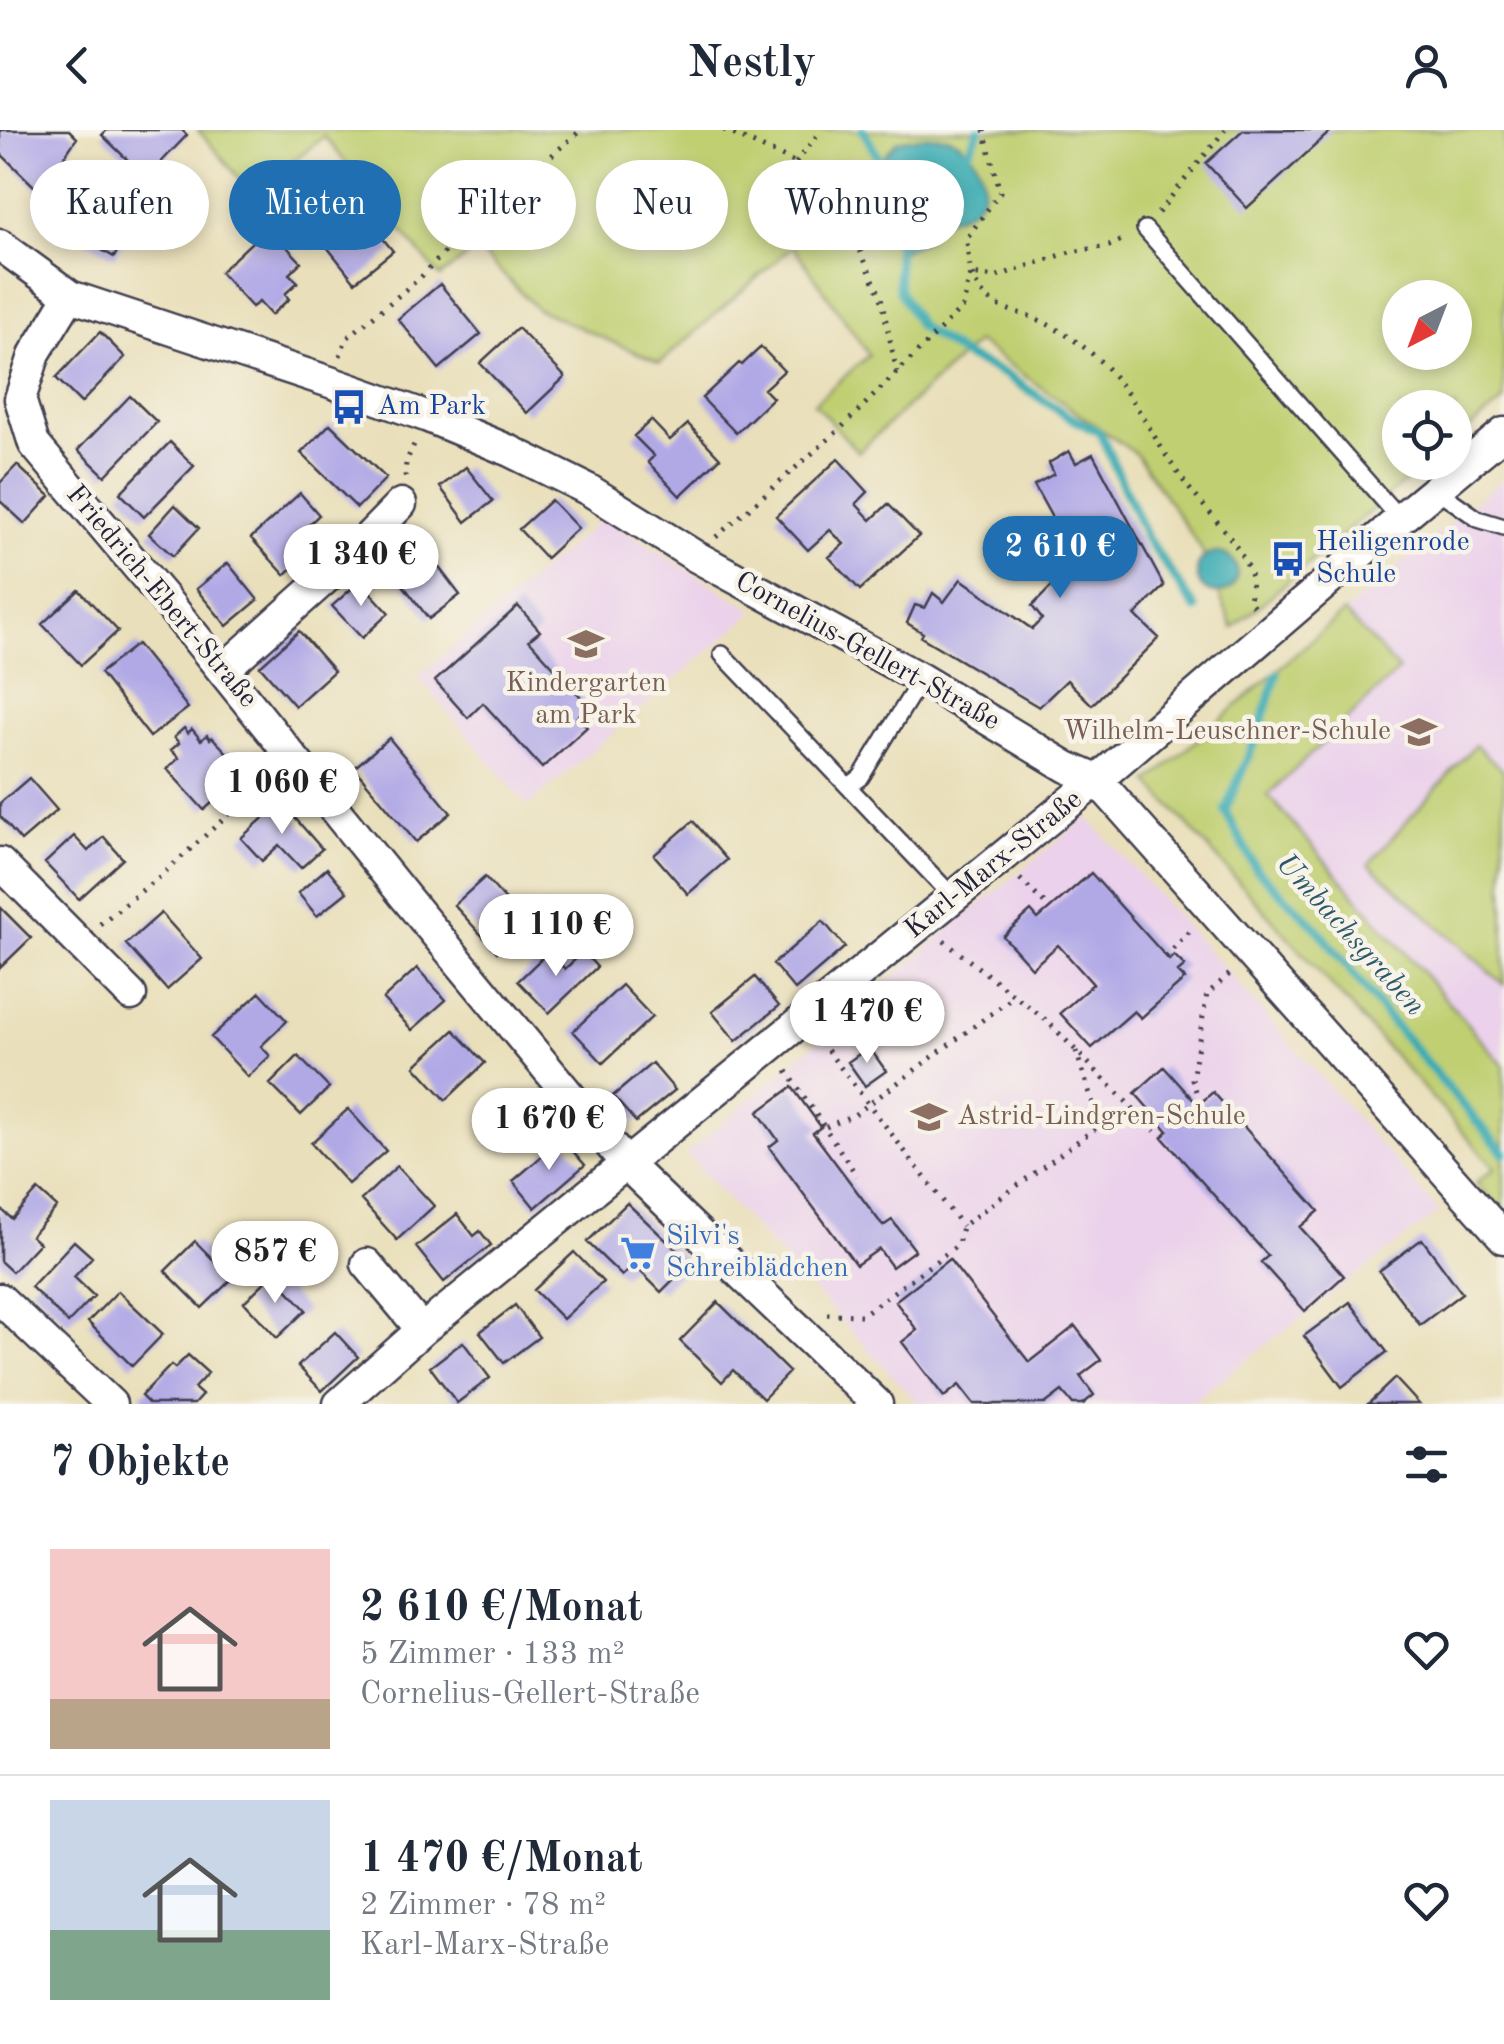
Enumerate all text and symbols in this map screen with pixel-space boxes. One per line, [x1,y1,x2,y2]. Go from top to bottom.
icon: back [50,38,105,93]
icon: person [1399,38,1454,93]
text: Nestly [688,42,816,87]
chip: Kaufen [30,160,209,250]
chip: Mieten [229,160,401,250]
chip: Filter [421,160,576,250]
chip: Neu [596,160,728,250]
chip: Wohnung [748,160,964,250]
north arrow [1382,280,1472,370]
map controls [1382,280,1472,480]
bus stop icon: Am Park [330,388,368,426]
button: locate [1382,390,1472,480]
place label: Am Park [377,393,486,421]
street label: Friedrich-Ebert-Straße [60,481,262,713]
pin: 2 610 € [968,516,1152,601]
pin: 1 340 € [269,524,453,609]
place label: Heiligenrode Schule [1316,529,1470,589]
text: 2 610 € [1005,532,1115,564]
text: 1 340 € [306,540,416,572]
bus stop icon: Heiligenrode Schule [1269,540,1307,578]
street label: Cornelius-Gellert-Straße [730,568,1004,736]
school or university icon: Kindergarten am Park [567,625,605,663]
place label: Kindergarten am Park [505,670,667,730]
school or university icon: Wilhelm-Leuschner-Schule [1400,713,1438,751]
place label: Wilhelm-Leuschner-Schule [1063,718,1391,746]
pin: 1 060 € [190,752,374,837]
text: 1 060 € [227,768,337,800]
street label: Karl-Marx-Straße [900,785,1088,945]
water label: Umbachsgraben [1270,848,1430,1022]
pin: 1 110 € [464,894,648,979]
text: 1 110 € [501,910,611,942]
pin: 1 470 € [775,981,959,1066]
text: 1 470 € [812,997,922,1029]
pin: 1 670 € [457,1088,641,1173]
school or university icon: Astrid-Lindgren-Schule [910,1098,948,1136]
place label: Astrid-Lindgren-Schule [957,1103,1246,1131]
text: 1 670 € [494,1104,604,1136]
pin: 857 € [205,1221,345,1306]
place label: Silvi's Schreiblädchen [666,1223,849,1283]
supermarket icon: Silvi's Schreiblädchen [619,1234,657,1272]
text: 857 € [233,1237,317,1269]
icon: filters [1399,1437,1454,1492]
text: 7 Objekte [50,1443,230,1485]
text: 2 610 €/Monat [360,1588,643,1630]
icon: home [130,1589,250,1709]
icon: heart [1399,1622,1454,1677]
text: 5 Zimmer · 133 m² [360,1639,625,1671]
text: Cornelius-Gellert-Straße [360,1679,700,1711]
text: 1 470 €/Monat [360,1839,643,1881]
icon: home [130,1840,250,1960]
icon: heart [1399,1873,1454,1928]
text: 2 Zimmer · 78 m² [360,1890,606,1922]
text: Karl-Marx-Straße [360,1930,609,1962]

